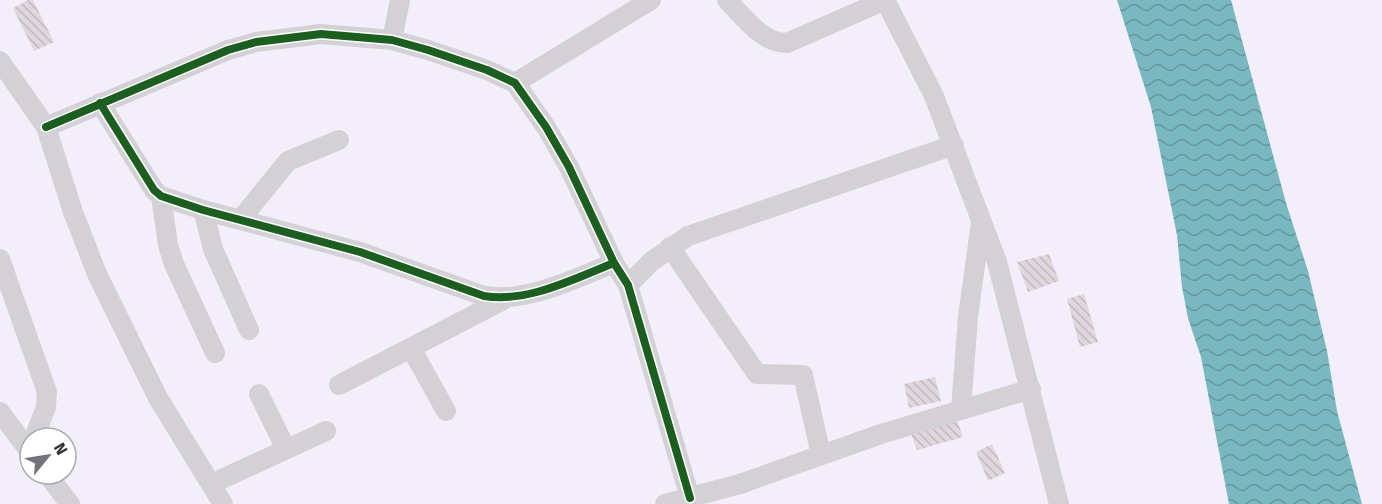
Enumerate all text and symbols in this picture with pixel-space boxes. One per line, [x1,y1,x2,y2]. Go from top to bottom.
north arrow [18,426,78,486]
text: N [50,439,71,458]

